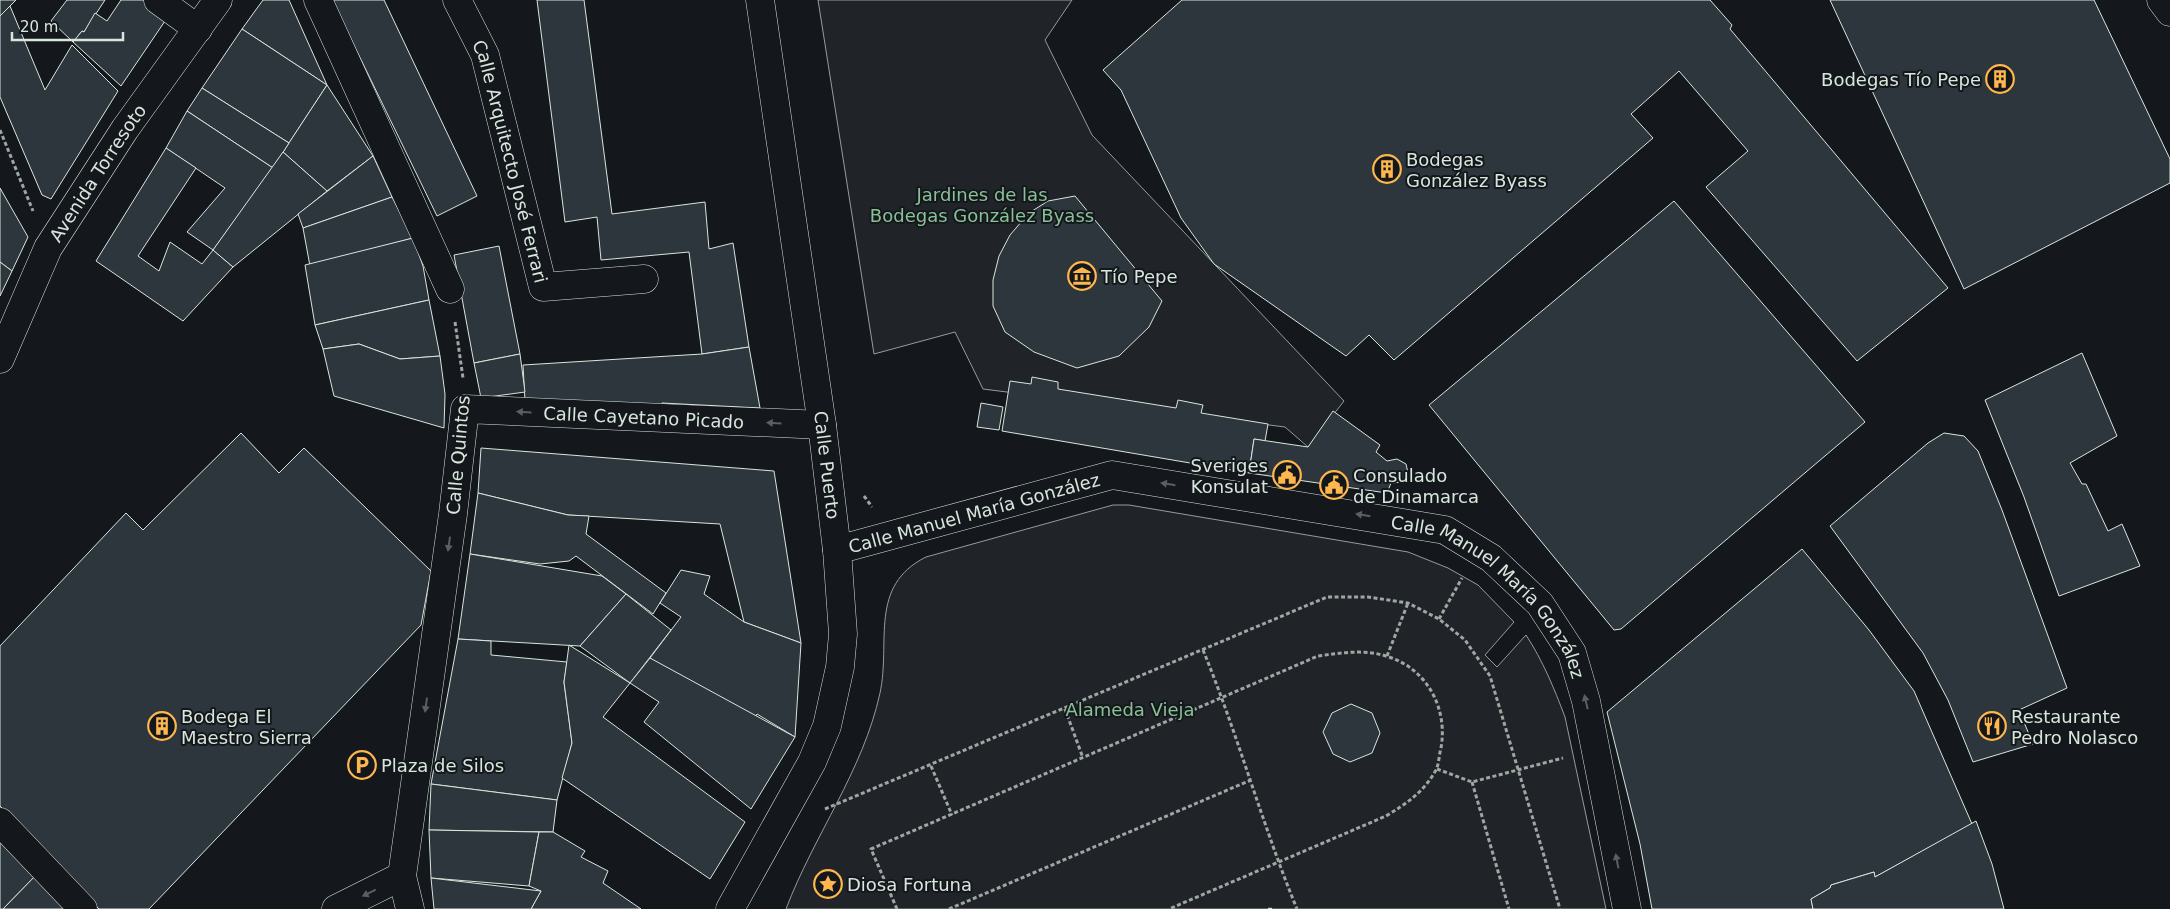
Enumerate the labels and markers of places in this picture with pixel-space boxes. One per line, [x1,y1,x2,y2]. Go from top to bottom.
building icon: Bodegas Tío Pepe [1985,64,2015,94]
place label: Bodegas Tío Pepe [1821,69,1981,90]
place label: Bodegas González Byass [1406,149,1547,191]
building icon: Bodegas González Byass [1372,154,1402,184]
museum icon: Tío Pepe [1067,261,1097,291]
place label: Tío Pepe [1100,266,1178,287]
place label: Sveriges Konsulat [1191,455,1268,497]
public building icon: Sveriges Konsulat [1272,460,1302,490]
place label: Consulado de Dinamarca [1353,465,1479,507]
public building icon: Consulado de Dinamarca [1319,470,1349,500]
place label: Bodega El Maestro Sierra [181,706,312,748]
place label: Restaurante Pedro Nolasco [2011,706,2138,748]
building icon: Bodega El Maestro Sierra [147,711,177,741]
restaurant icon: Restaurante Pedro Nolasco [1977,711,2007,741]
parking icon: Plaza de Silos [347,750,377,780]
place label: Plaza de Silos [381,755,504,776]
place icon: Diosa Fortuna [813,869,843,899]
place label: Diosa Fortuna [847,874,972,895]

